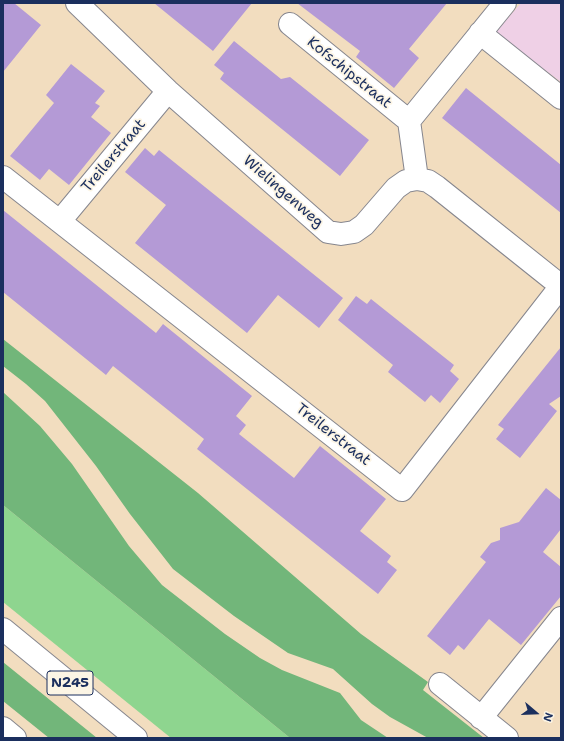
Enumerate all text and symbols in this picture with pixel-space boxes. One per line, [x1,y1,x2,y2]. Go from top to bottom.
street label: Kofschipstraat [303,33,395,113]
street label: Treilerstraat [78,116,150,196]
street label: Wielingenweg [239,152,327,232]
street label: Treilerstraat [292,400,374,470]
road number: N245 [47,671,93,695]
north arrow [516,693,556,733]
text: N [539,711,556,724]

